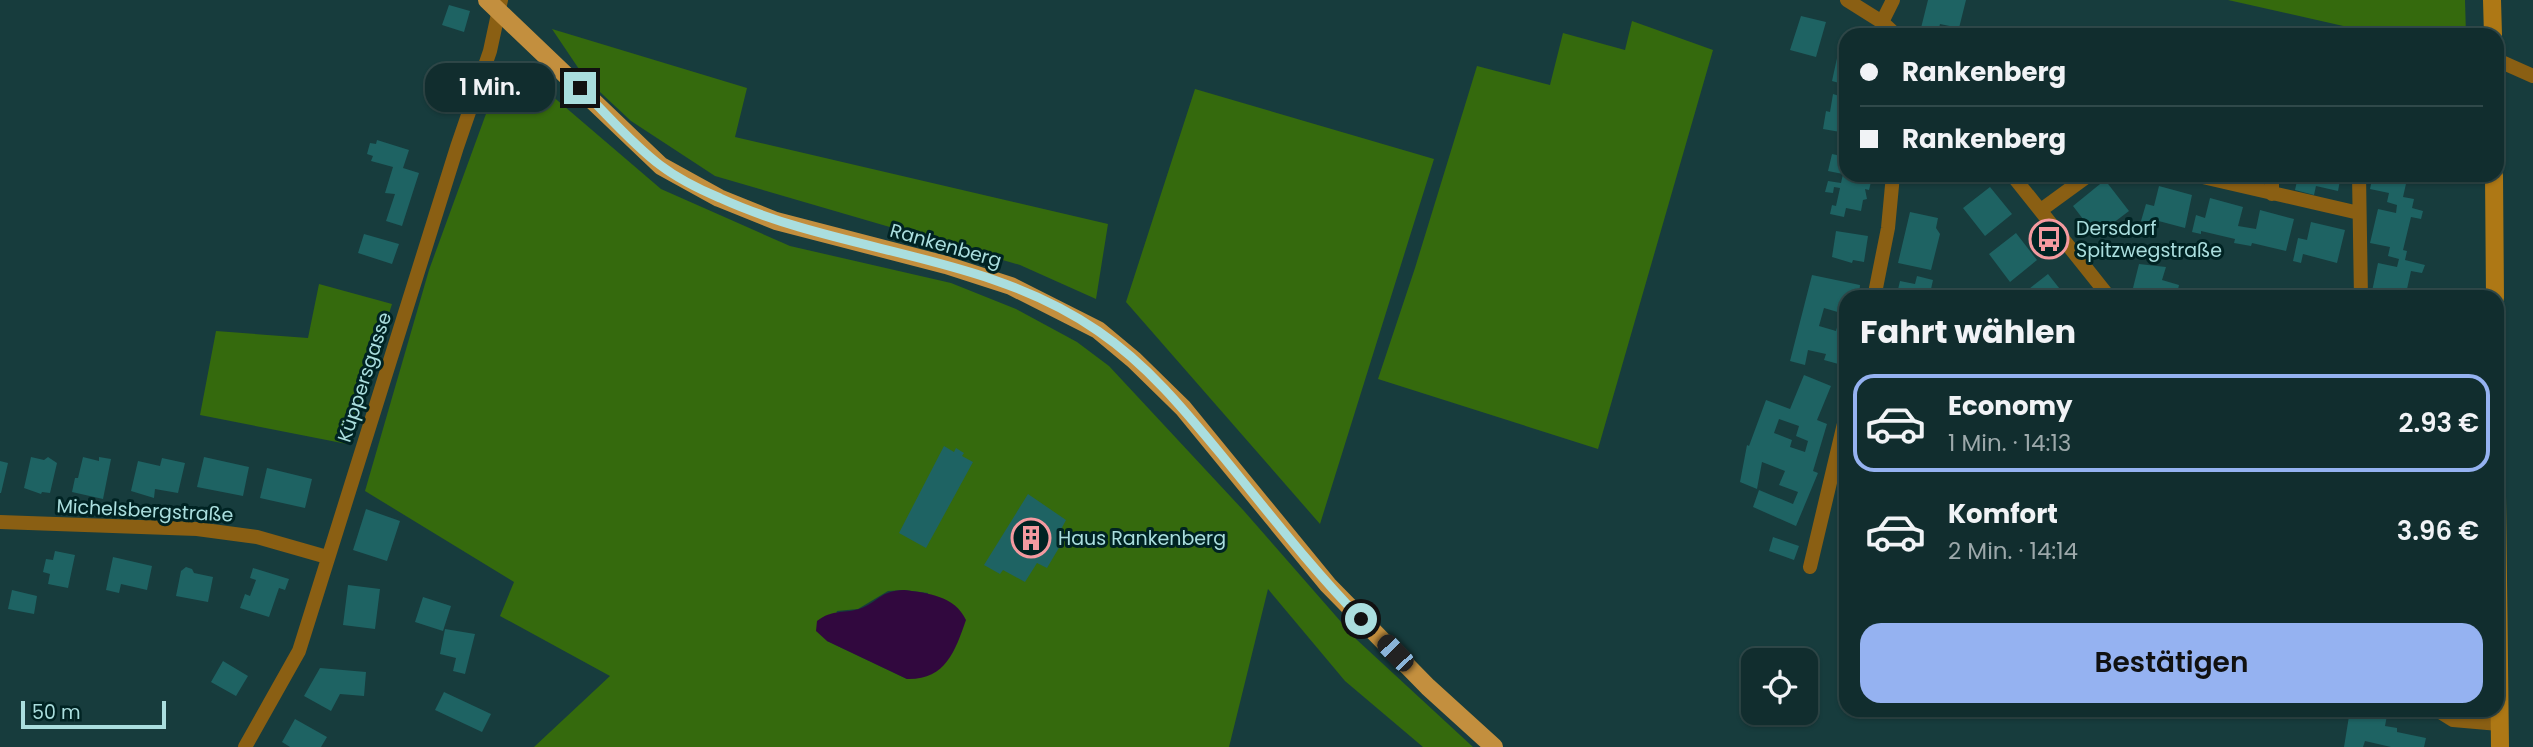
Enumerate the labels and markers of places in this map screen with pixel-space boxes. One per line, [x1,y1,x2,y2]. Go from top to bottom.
place label: Dersdorf Spitzwegstraße [2076,215,2222,264]
bus stop icon: Dersdorf Spitzwegstraße [2028,218,2070,260]
building icon: Haus Rankenberg [1010,517,1052,559]
place label: Haus Rankenberg [1058,525,1226,552]

